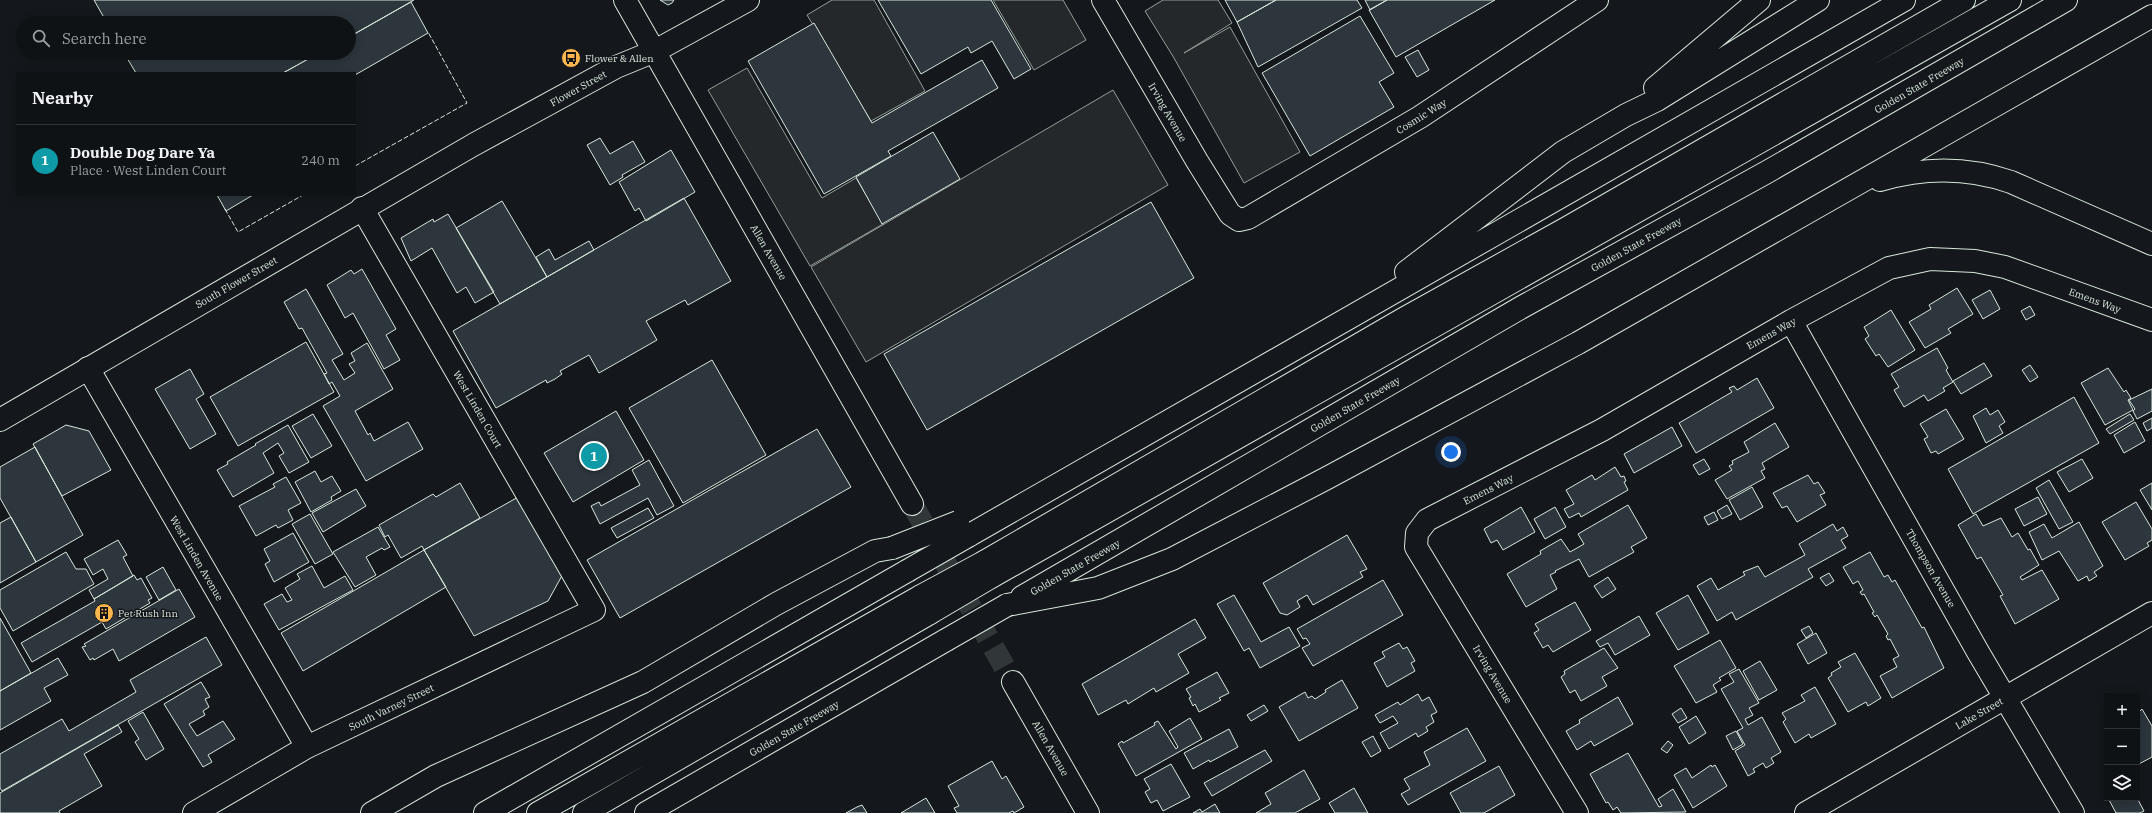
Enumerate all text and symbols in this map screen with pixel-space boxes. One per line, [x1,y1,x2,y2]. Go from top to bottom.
search box [16,16,356,60]
icon: search [30,27,52,49]
text: Search here [62,29,147,48]
bus stop icon: Flower & Allen [560,47,582,69]
place label: Flower & Allen [585,52,654,65]
street label: Golden State Freeway [1872,54,1967,116]
street label: Flower Street [548,67,609,109]
street label: Irving Avenue [1145,80,1190,144]
text: Nearby [32,87,93,109]
street label: Cosmic Way [1394,96,1449,137]
text: Double Dog Dare Ya [70,143,215,162]
text: 1 [41,152,49,169]
text: 240 m [301,152,340,169]
text: Place · West Linden Court [70,162,226,179]
street label: Golden State Freeway [1589,214,1684,275]
street label: Allen Avenue [747,222,790,282]
street label: South Flower Street [193,253,280,311]
street label: Emens Way [2067,285,2123,316]
street label: Emens Way [1744,314,1799,352]
street label: West Linden Court [450,368,505,451]
street label: Golden State Freeway [1308,373,1403,435]
pin: 1 [581,441,607,471]
your location [1441,442,1461,462]
street label: Emens Way [1461,471,1516,508]
street label: West Linden Avenue [167,513,226,603]
street label: Thompson Avenue [1903,527,1958,610]
street label: Golden State Freeway [1028,536,1123,598]
building icon: Pet Rush Inn [93,602,115,624]
place label: Pet Rush Inn [118,607,178,620]
street label: Irving Avenue [1470,643,1515,706]
street label: South Varney Street [347,681,436,734]
map controls [2104,693,2140,801]
button: + [2104,693,2140,729]
street label: Lake Street [1953,694,2006,732]
street label: Golden State Freeway [747,697,842,759]
street label: Allen Avenue [1029,718,1072,778]
button: − [2104,729,2140,765]
button: layers [2104,765,2140,801]

